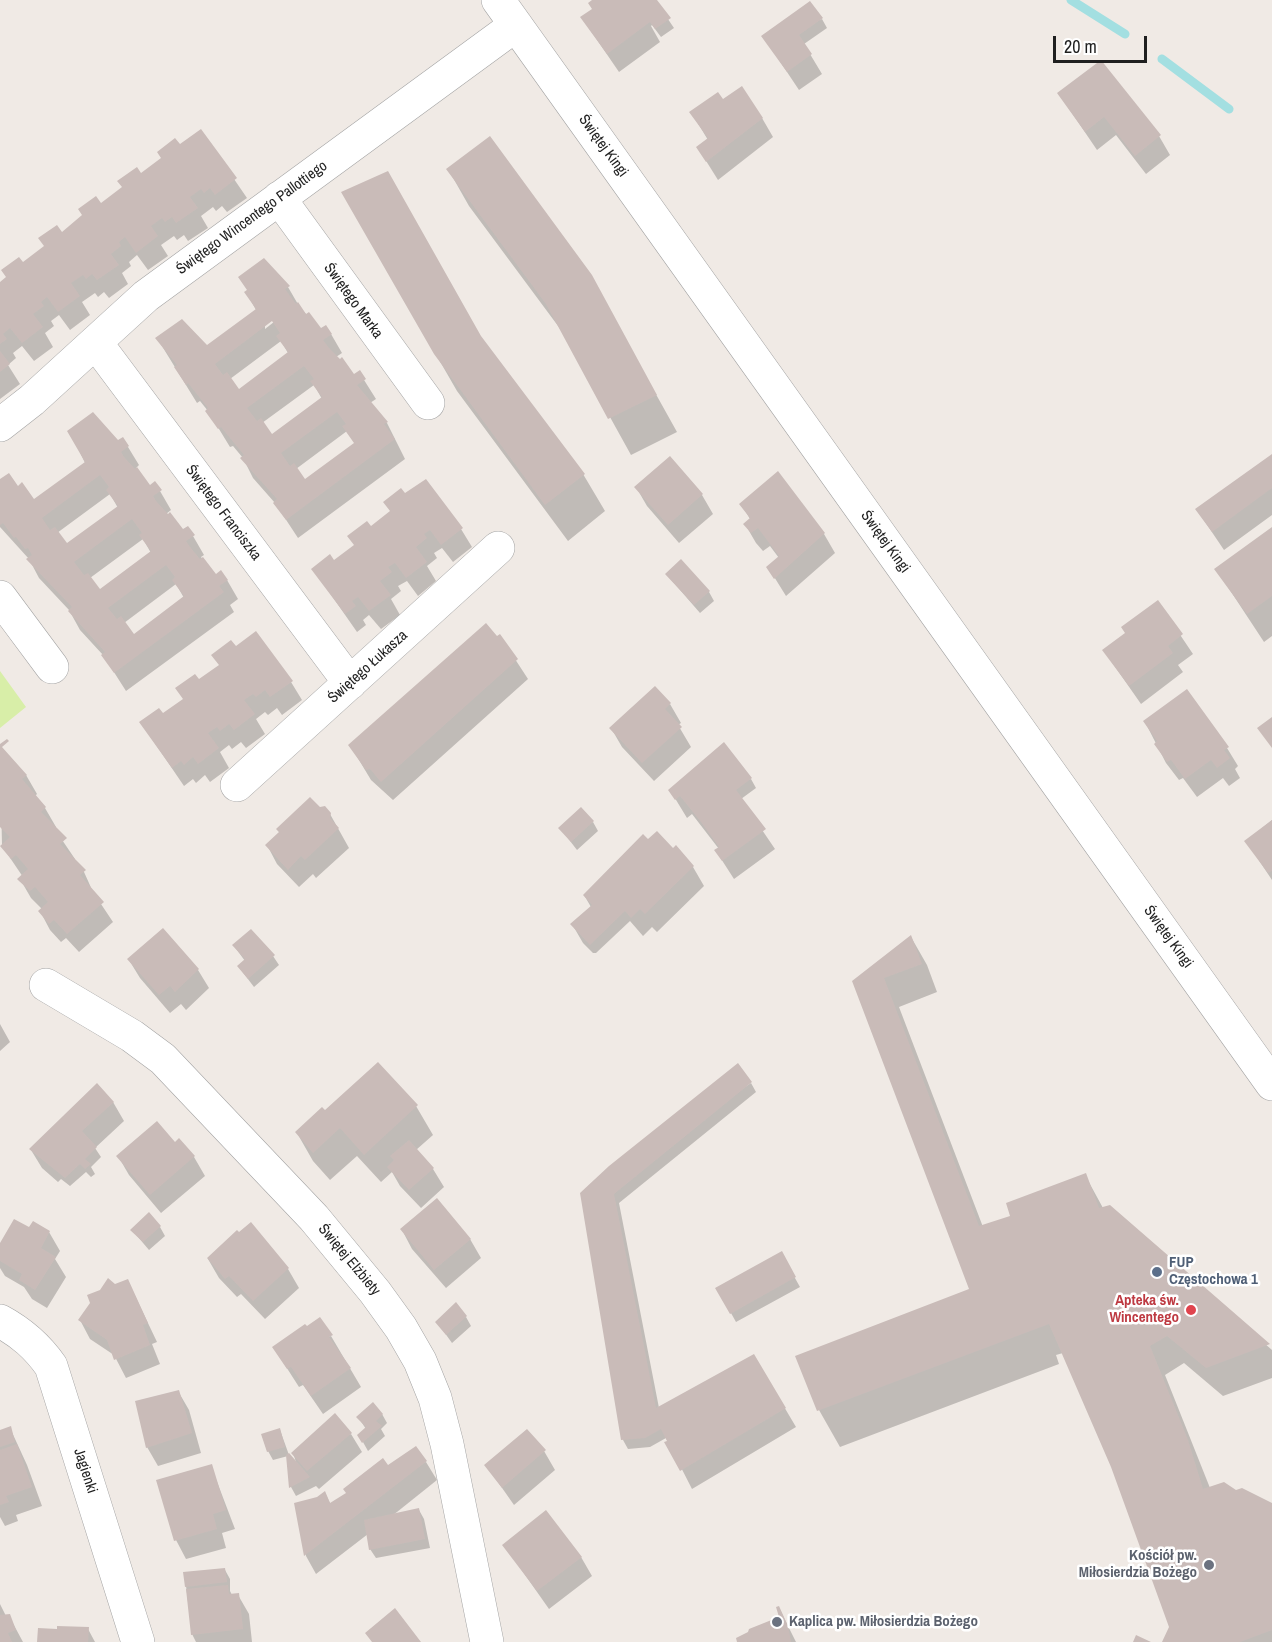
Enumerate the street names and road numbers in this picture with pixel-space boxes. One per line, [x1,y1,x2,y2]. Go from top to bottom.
street label: Świętej Kingi [574,111,632,181]
street label: Świętego Wincentego Pallottiego [173,157,331,279]
street label: Świętego Marka [320,260,386,342]
street label: Świętego Franciszka [181,462,265,564]
street label: Świętej Kingi [856,507,914,577]
street label: Świętego Łukasza [325,627,411,707]
street label: Świętej Kingi [1139,902,1197,972]
street label: Świętej Elżbiety [314,1221,384,1299]
street label: Jagienki [69,1446,101,1496]

